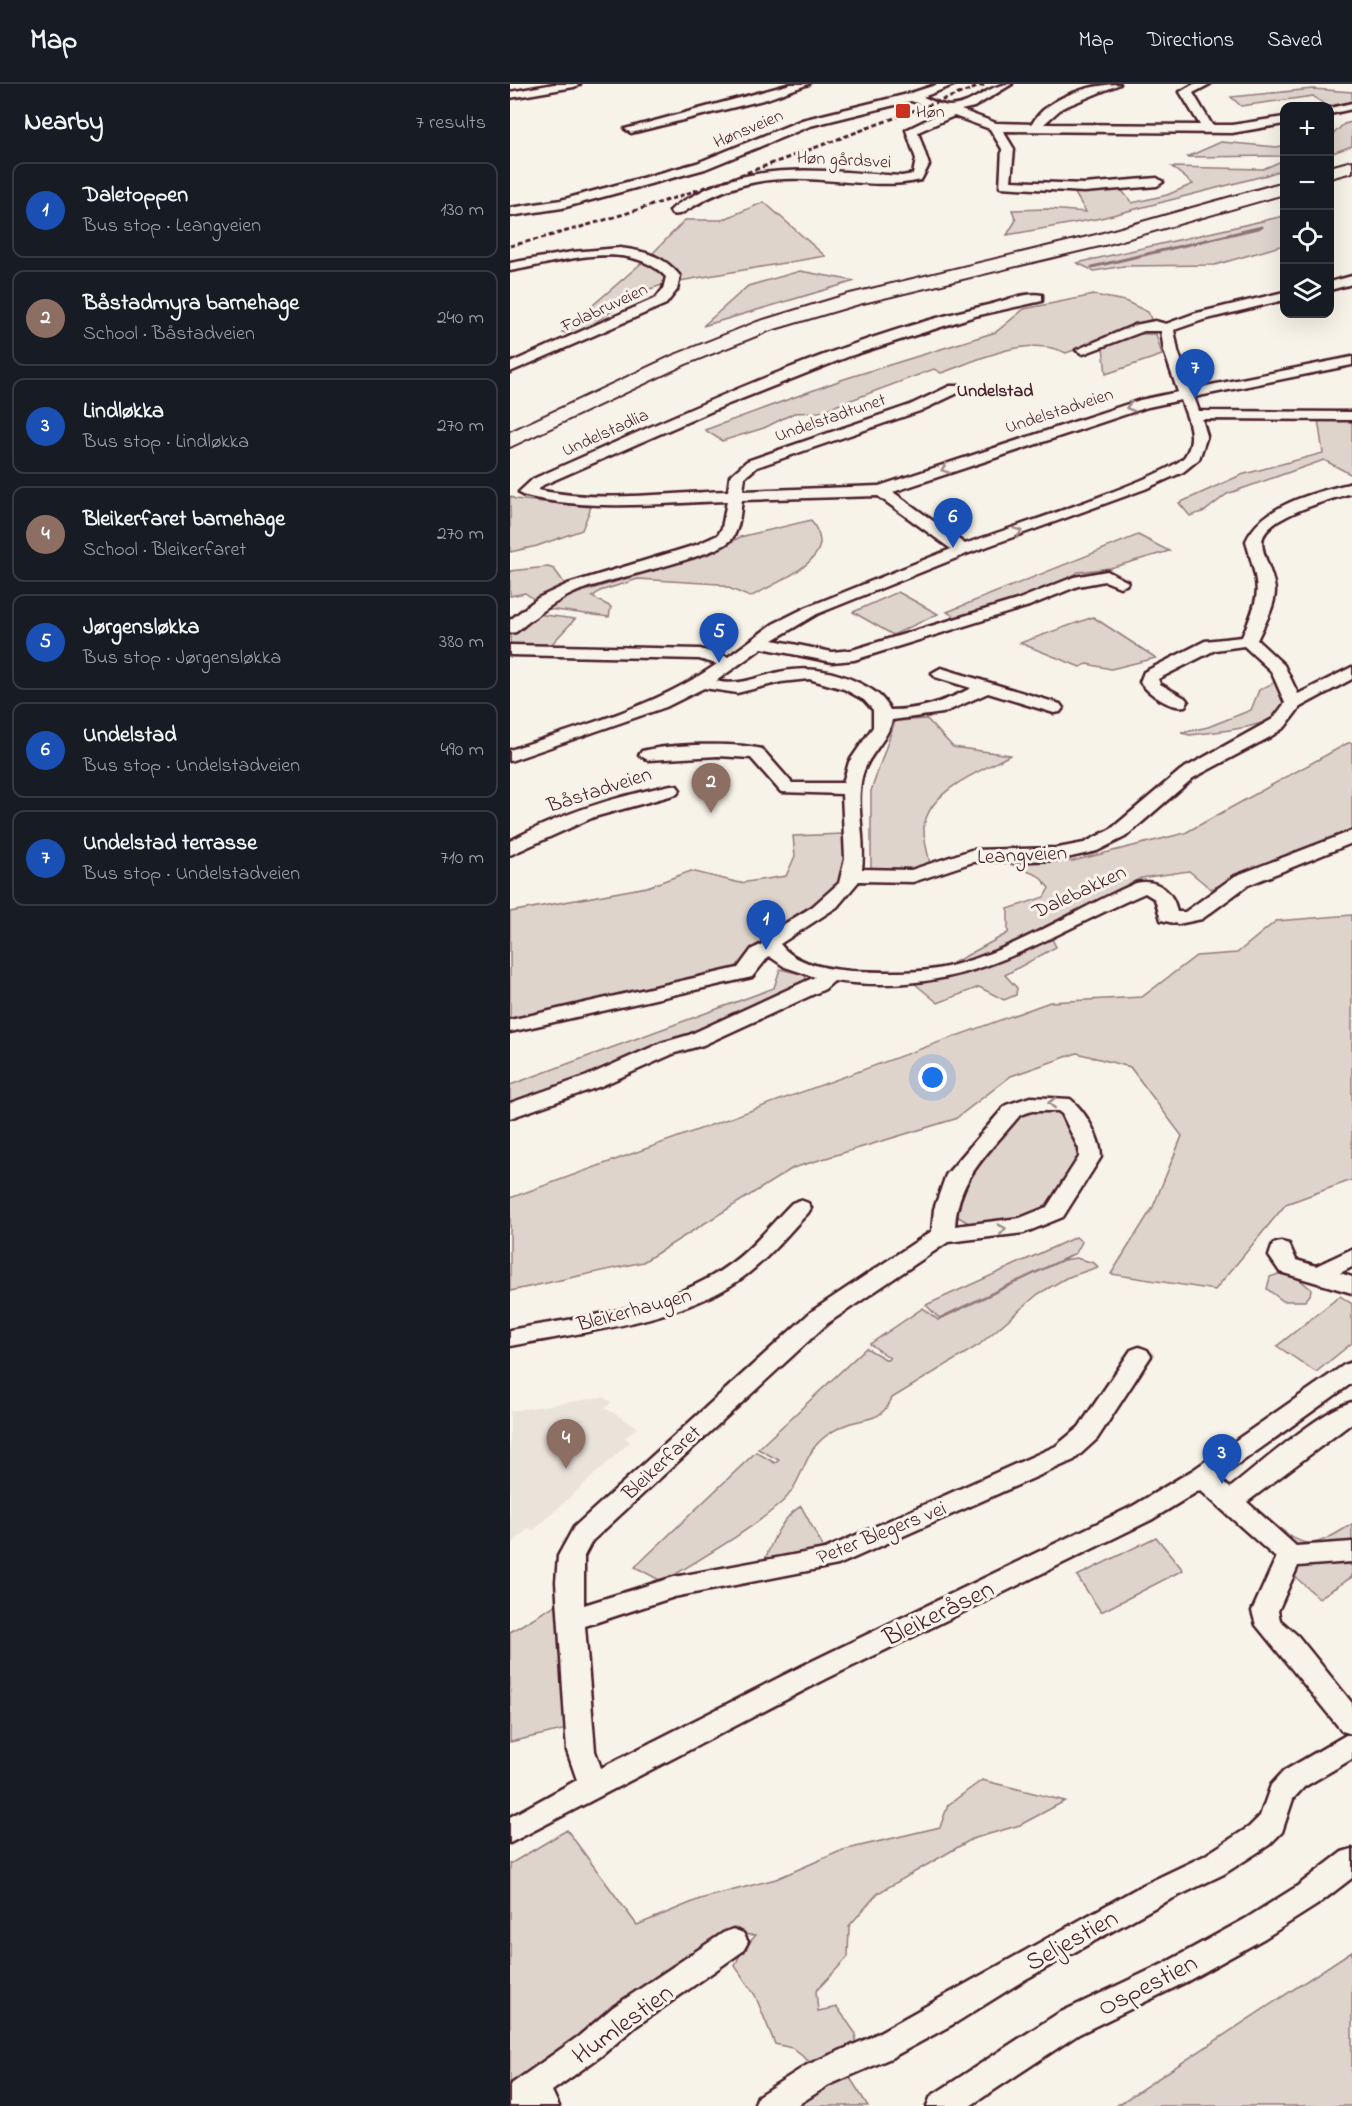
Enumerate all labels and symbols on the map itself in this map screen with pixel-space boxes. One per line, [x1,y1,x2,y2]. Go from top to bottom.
place label: Høn [916,100,945,126]
marker: Høn [894,102,912,120]
street label: Hønsveien [710,103,788,156]
street label: Høn gårdsvei [796,146,892,177]
street label: Folabruveien [556,277,652,341]
pin: 7 [1176,350,1214,399]
district label: Undelstad [957,379,1034,405]
street label: Undelstadveien [1002,382,1117,442]
street label: Undelstadtunet [772,388,890,450]
one-way arrow [1125,400,1136,412]
street label: Undelstadlia [558,403,653,465]
one-way arrow [940,462,951,475]
pin: 6 [934,498,972,548]
one-way arrow [1012,526,1023,539]
pin: 5 [700,614,738,663]
street label: Båstadveien [543,760,656,822]
pin: 2 [692,764,730,813]
street label: Leangveien [976,839,1068,875]
street label: Dalebakken [1027,858,1132,928]
pin: 1 [746,900,786,950]
your location [918,1063,947,1092]
one-way arrow [1047,1097,1056,1110]
one-way arrow [996,1223,1006,1236]
street label: Bleikerhaugen [573,1281,696,1343]
street label: Bleikerfaret [615,1419,709,1509]
pin: 4 [546,1420,586,1469]
pin: 3 [1202,1434,1242,1484]
street label: Peter Blegers vei [812,1494,952,1575]
street label: Bleikeråsen [876,1571,1001,1658]
street label: Seljestien [1019,1901,1126,1983]
street label: Ospestien [1092,1945,1205,2028]
street label: Humlestien [565,1976,682,2075]

